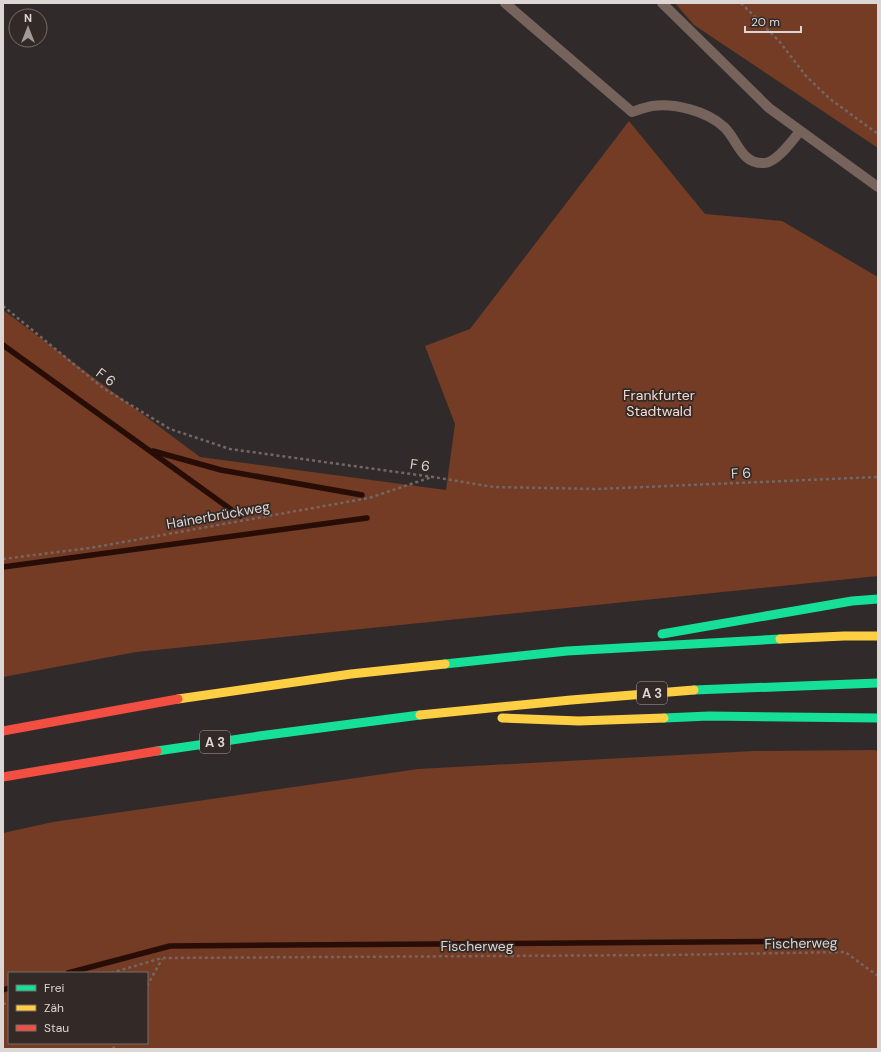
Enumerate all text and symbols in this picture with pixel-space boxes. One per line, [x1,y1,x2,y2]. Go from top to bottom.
north arrow [8,8,48,48]
scale bar [745,8,801,34]
text: N [24,11,32,25]
text: 20 m [751,14,780,30]
street label: F 6 [93,364,119,390]
park label: Frankfurter Stadtwald [623,386,695,420]
street label: F 6 [409,455,431,475]
street label: F 6 [731,463,751,483]
street label: Hainerbrückweg [165,497,271,533]
road number: A 3 [637,682,667,704]
road number: A 3 [200,731,230,753]
street label: Fischerweg [764,933,838,953]
street label: Fischerweg [440,937,514,955]
legend [8,972,148,1044]
text: Frei [44,980,64,996]
text: Zäh [44,1000,64,1016]
text: Stau [44,1020,69,1036]

